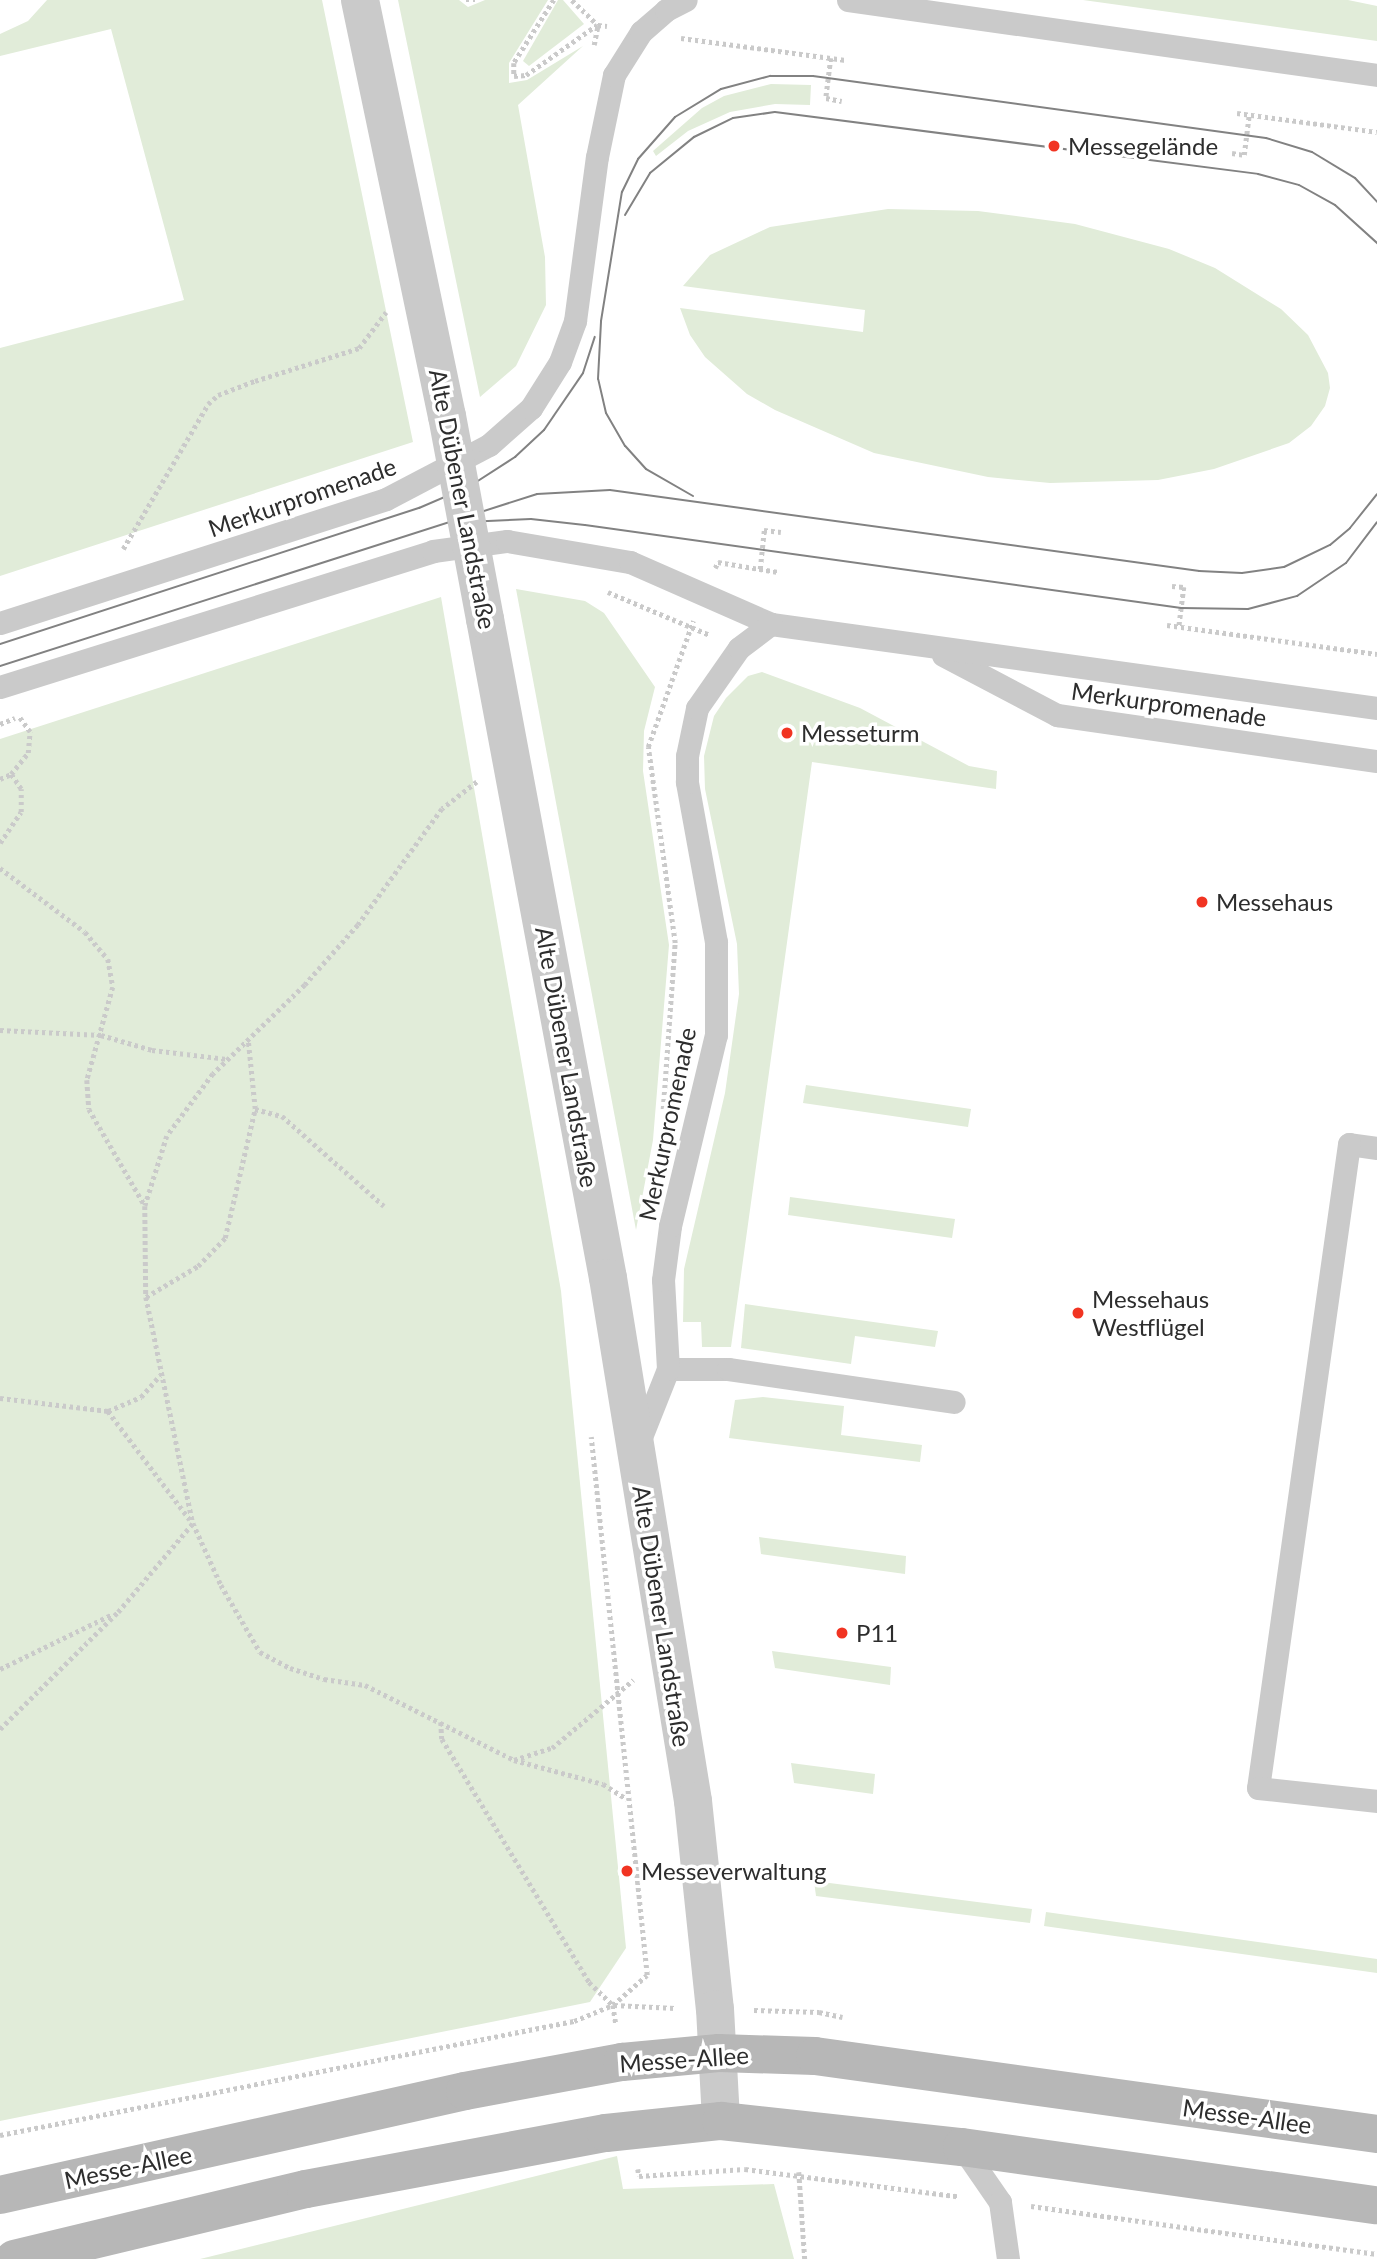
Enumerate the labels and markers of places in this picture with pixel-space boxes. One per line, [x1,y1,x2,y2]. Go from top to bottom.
place label: Messegelände [1068,132,1218,160]
marker: Messegelände [1046,138,1062,154]
place label: Messeturm [801,719,919,747]
marker: Messeturm [779,725,795,741]
place label: Messehaus [1216,888,1333,916]
marker: Messehaus [1194,894,1210,910]
place label: Messehaus Westflügel [1092,1285,1209,1341]
marker: Messehaus Westflügel [1070,1305,1086,1321]
place label: P11 [856,1619,898,1647]
marker: P11 [834,1625,850,1641]
place label: Messeverwaltung [641,1857,826,1885]
marker: Messeverwaltung [619,1863,635,1879]

